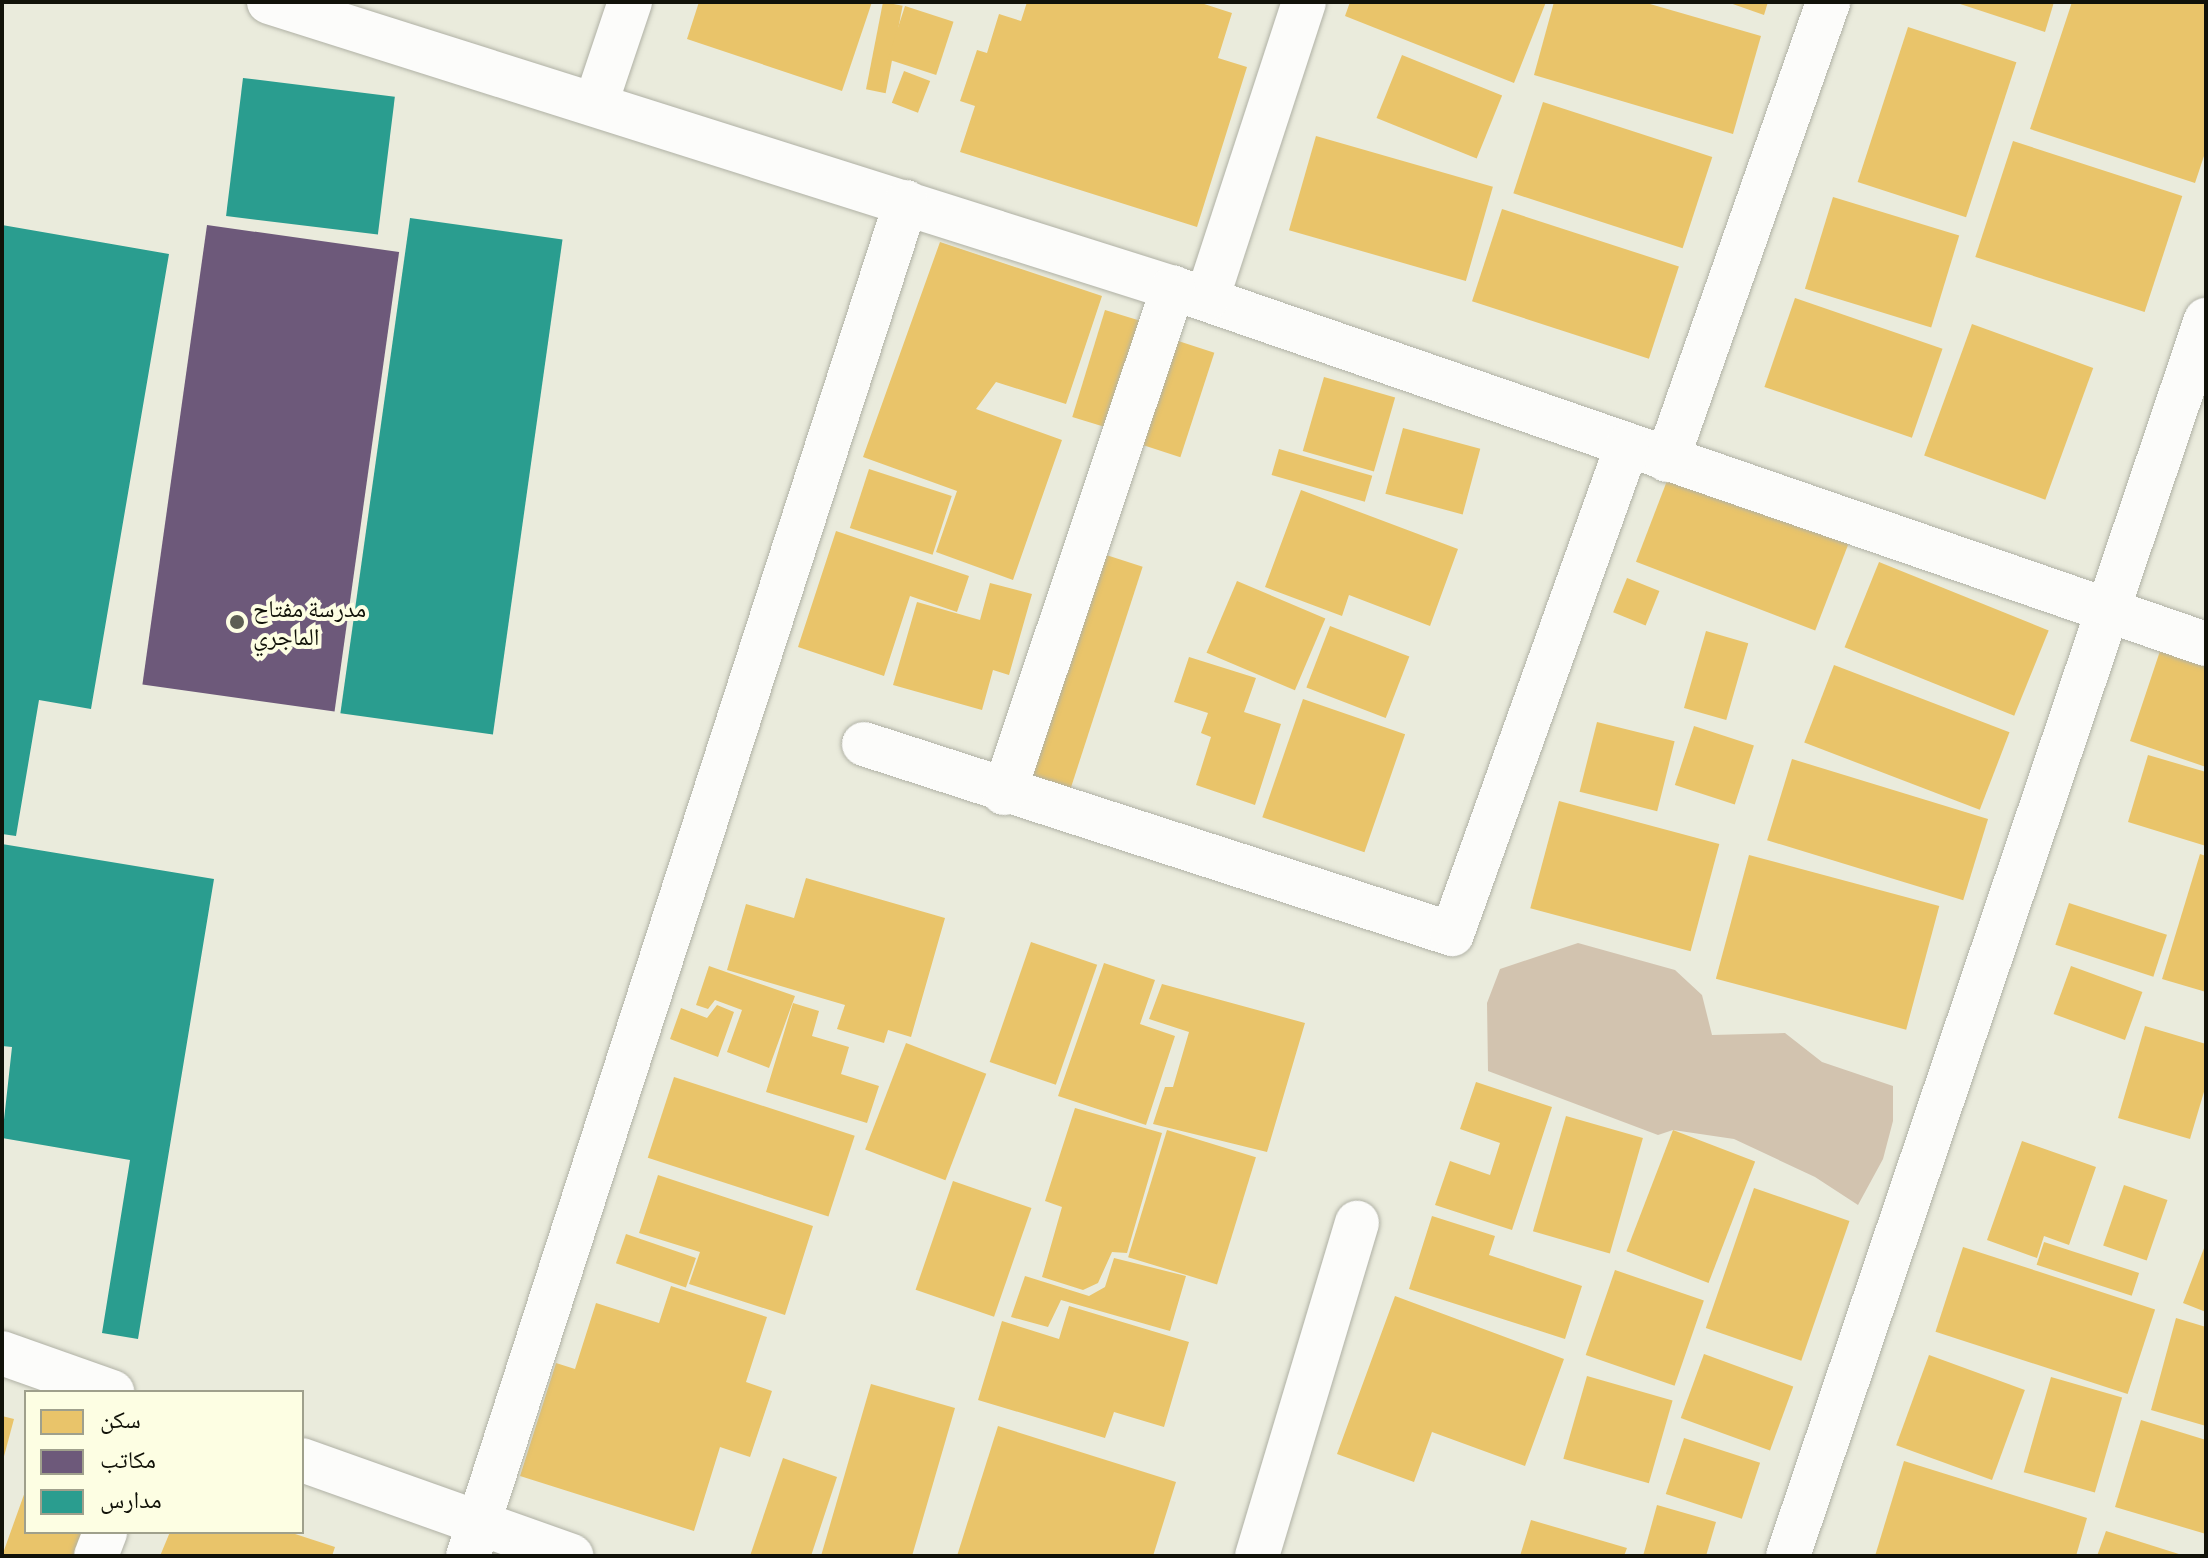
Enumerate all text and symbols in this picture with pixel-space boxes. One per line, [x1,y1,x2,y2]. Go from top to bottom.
place label: مدرسة مفتاح الماجري [253,594,366,650]
marker: مدرسة مفتاح الماجري [228,613,246,631]
legend [24,1390,304,1534]
text: سكن [100,1404,141,1433]
text: مكاتب [100,1444,156,1473]
text: مدارس [100,1484,162,1513]

